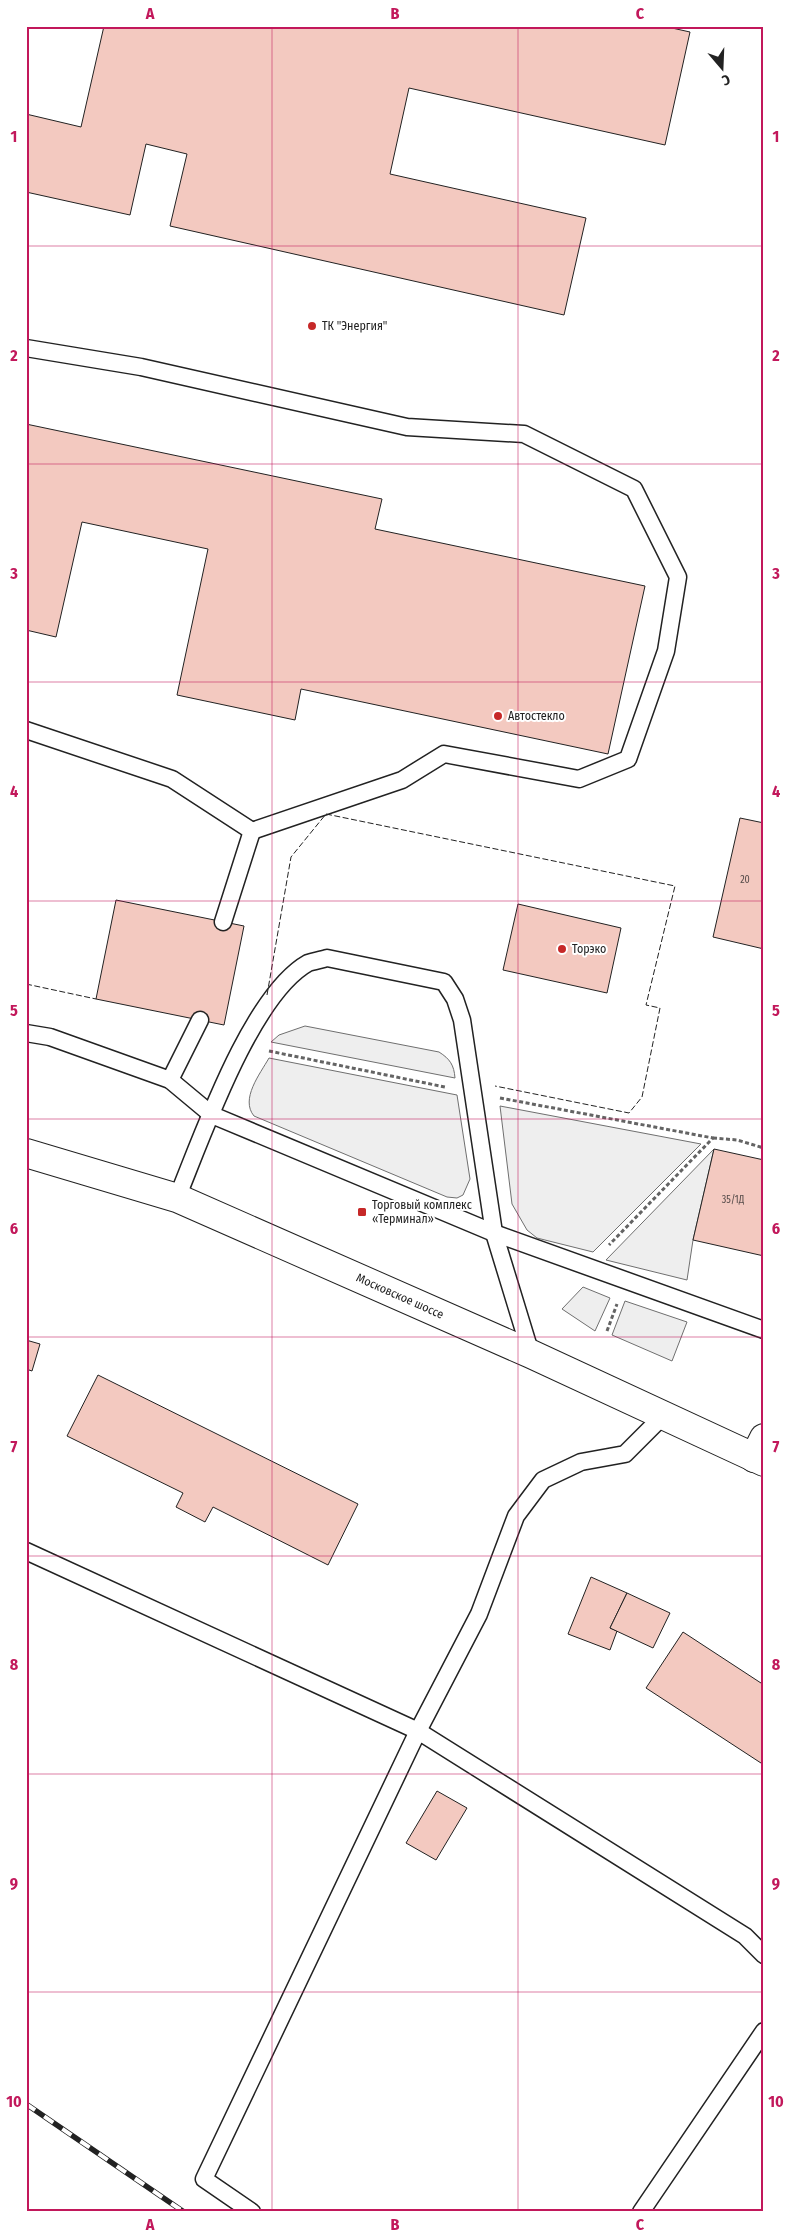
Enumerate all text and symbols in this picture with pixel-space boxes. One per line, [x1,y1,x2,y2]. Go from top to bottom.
text: A [145,4,155,23]
text: B [391,4,400,23]
text: C [636,4,645,23]
north arrow [698,42,748,92]
text: С [719,71,732,89]
text: 1 [11,127,17,146]
text: 1 [773,127,779,146]
place label: ТК "Энергия" [322,319,387,333]
marker: ТК "Энергия" [306,320,318,332]
text: 2 [9,346,18,365]
text: 2 [771,346,780,365]
text: 3 [9,564,18,583]
text: 3 [771,564,780,583]
place label: Автостекло [508,709,565,723]
marker: Автостекло [492,710,504,722]
text: 4 [10,782,18,801]
text: 4 [772,782,780,801]
house number: 20 [740,874,750,886]
place label: Торэко [572,942,606,956]
marker: Торэко [556,943,568,955]
text: 5 [10,1001,18,1020]
text: 5 [772,1001,780,1020]
house number: 35/1Д [722,1194,745,1206]
place label: Торговый комплекс «Терминал» [372,1198,472,1226]
marker: Торговый комплекс «Терминал» [356,1206,368,1218]
text: 6 [10,1219,18,1238]
text: 6 [772,1219,780,1238]
street label: Московское шоссе [354,1270,446,1322]
text: 7 [11,1437,18,1456]
text: 7 [773,1437,780,1456]
text: 8 [10,1655,19,1674]
text: 8 [772,1655,781,1674]
text: 9 [10,1874,18,1893]
text: 9 [772,1874,780,1893]
text: 10 [6,2092,22,2111]
text: 10 [768,2092,784,2111]
text: A [145,2215,155,2234]
text: B [391,2215,400,2234]
text: C [636,2215,645,2234]

